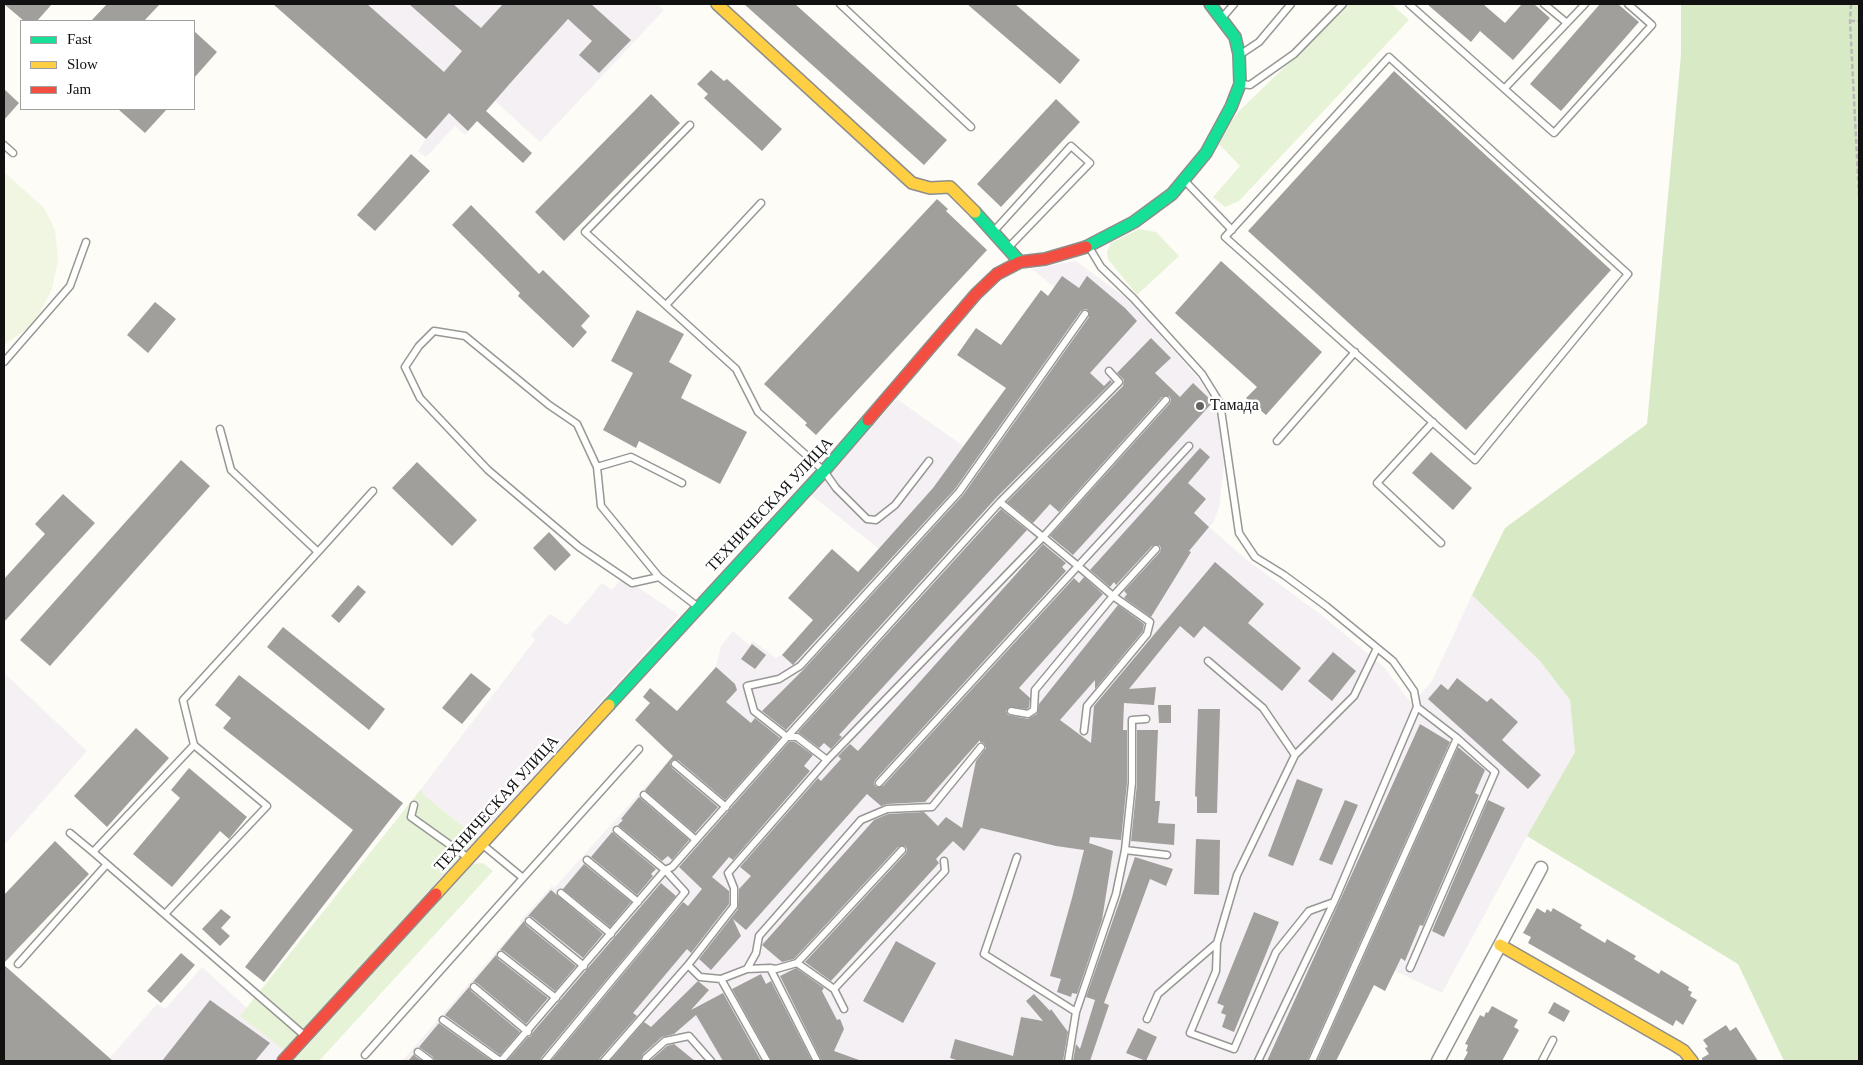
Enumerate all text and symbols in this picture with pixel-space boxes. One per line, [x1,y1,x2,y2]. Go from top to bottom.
legend [20,20,195,110]
text: Fast [67,31,92,47]
text: Slow [67,56,98,72]
text: Jam [67,81,91,97]
place label: Тамада [1210,396,1259,416]
marker: Тамада [1194,400,1206,412]
street label: ТЕХНИЧЕСКАЯ УЛИЦА [703,434,837,576]
street label: ТЕХНИЧЕСКАЯ УЛИЦА [431,732,563,876]

